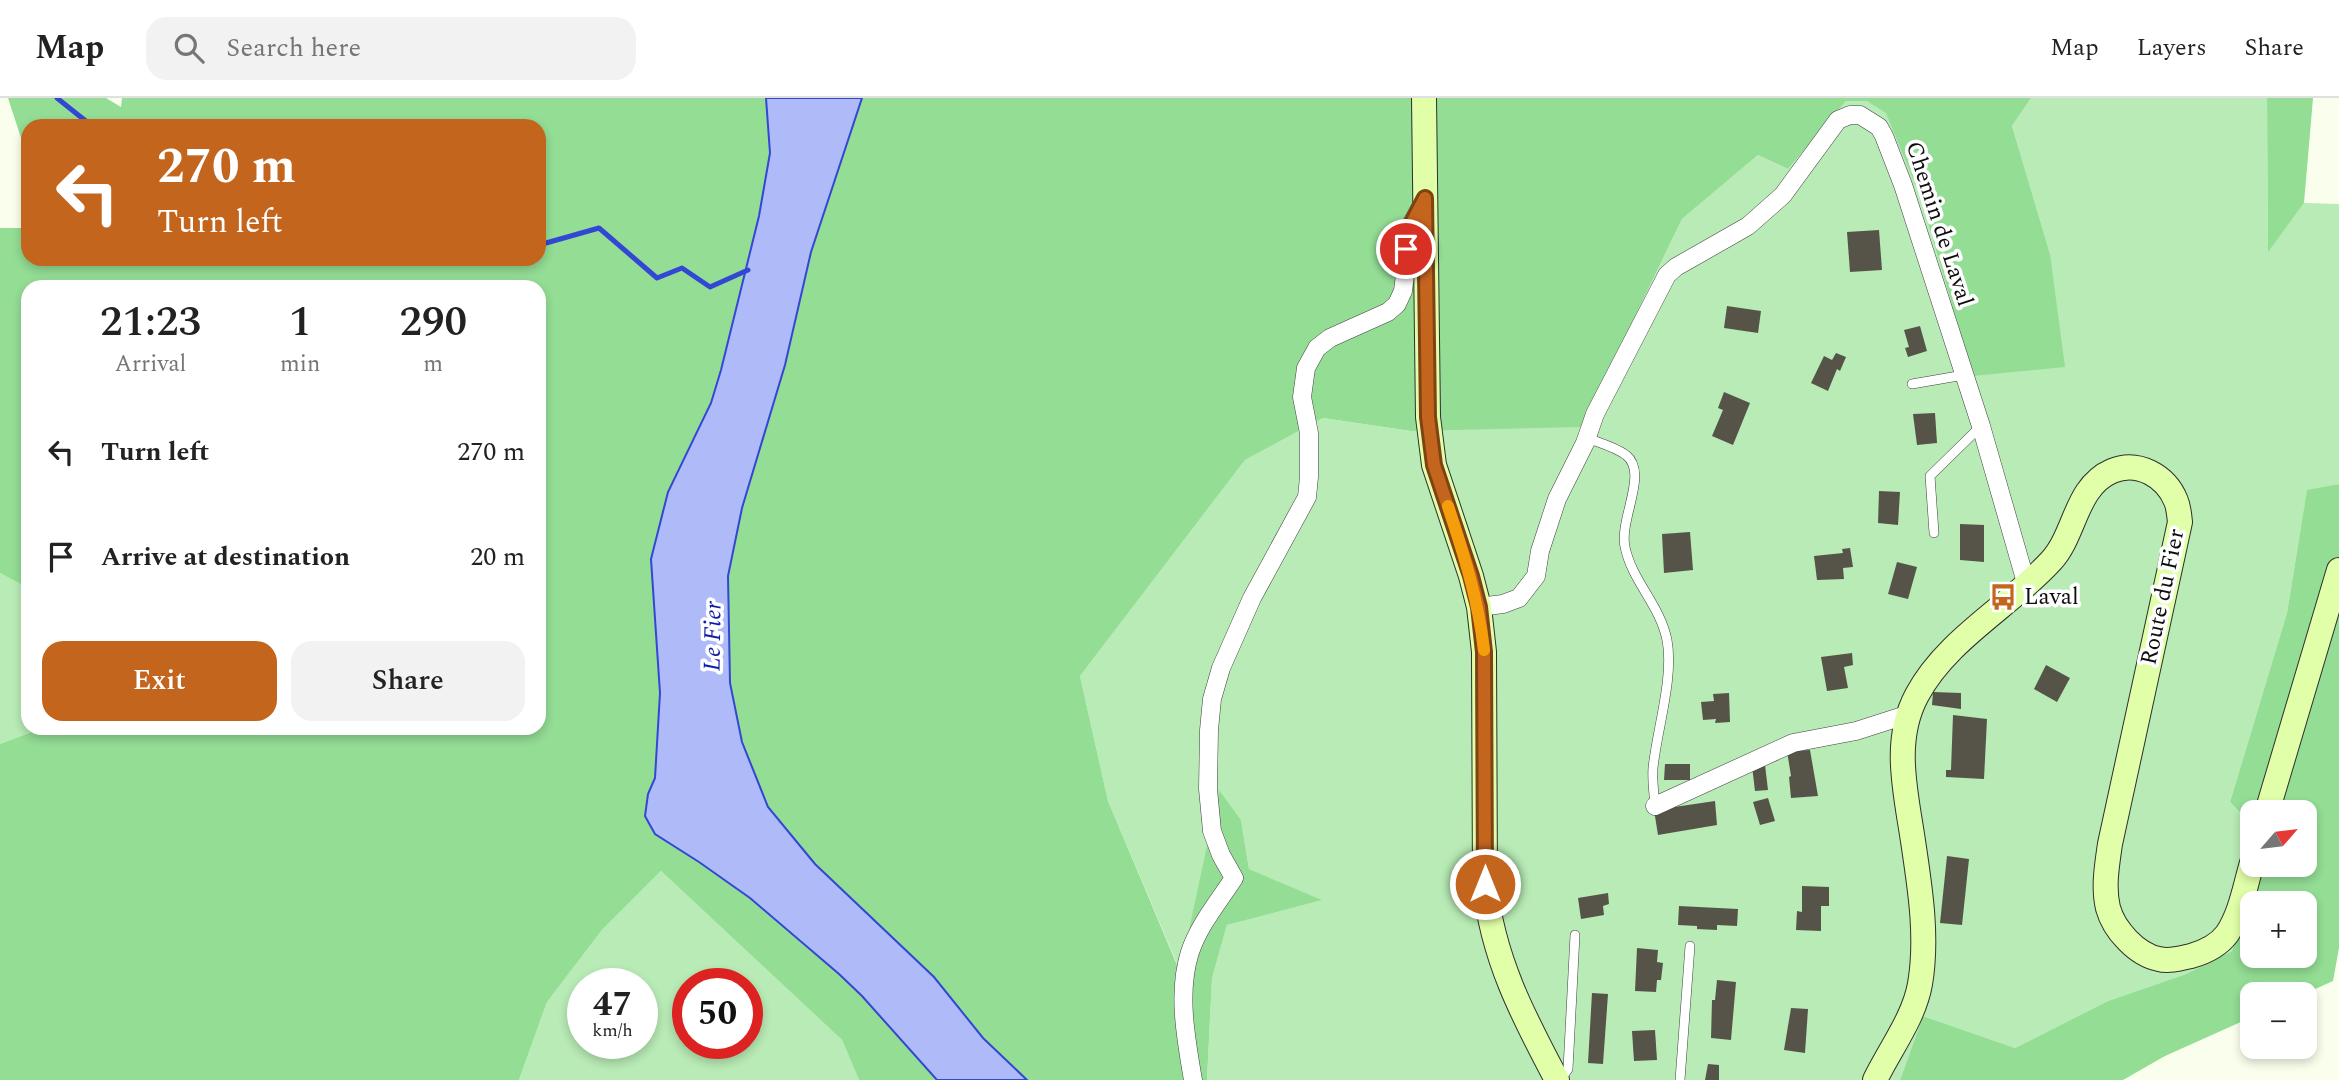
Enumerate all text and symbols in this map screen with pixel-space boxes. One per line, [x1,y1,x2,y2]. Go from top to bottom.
search box [146,17,636,80]
text: Map [35,23,104,73]
text: Search here [226,28,361,68]
icon: search [170,29,208,67]
text: Map [2050,30,2099,66]
text: Layers [2137,30,2207,66]
text: Share [2245,30,2304,66]
text: 270 m [157,130,296,205]
street label: Chemin de Laval [1896,137,1982,311]
icon: left [42,147,133,238]
text: Turn left [157,198,283,247]
pin [1376,219,1436,279]
icon: arrive [1387,230,1425,268]
text: 21:23 [100,291,201,354]
text: 1 [289,291,311,354]
text: 290 [399,291,467,354]
text: Arrival [115,347,186,382]
text: min [280,347,320,382]
text: m [423,347,443,382]
text: Turn left [101,432,209,472]
text: 270 m [457,432,525,472]
icon: left [42,433,80,471]
street label: Route du Fier [2131,526,2195,668]
text: Arrive at destination [101,537,350,577]
text: 20 m [470,537,525,577]
icon: arrive [42,538,80,576]
place label: Laval [2024,580,2079,615]
bus stop icon: Laval [1988,582,2018,612]
water label: Le Fier [694,600,732,671]
button: Exit [42,641,277,721]
button: Share [291,641,525,721]
north arrow [2240,800,2317,877]
map controls [2240,800,2317,1059]
position arrow [1448,847,1522,921]
button: + [2240,891,2317,968]
speed limit sign: 50 [672,968,763,1059]
text: 47 [593,978,632,1031]
button: − [2240,982,2317,1059]
text: km/h [592,1017,633,1044]

